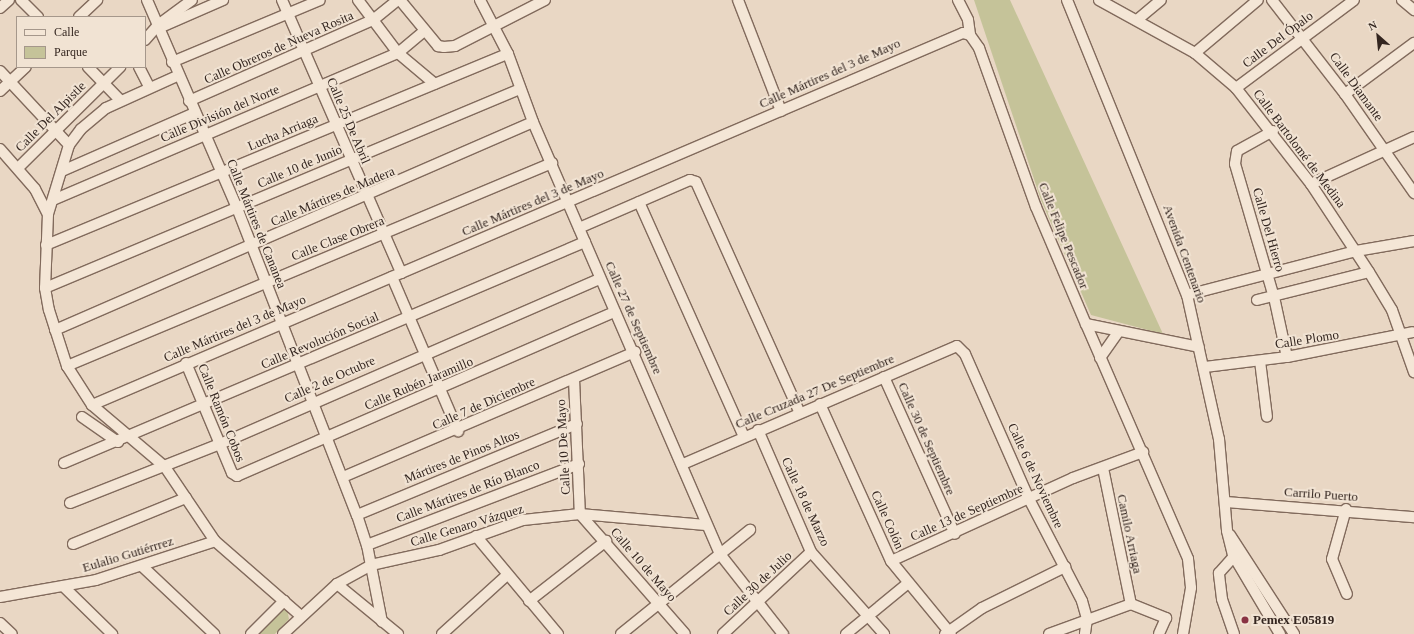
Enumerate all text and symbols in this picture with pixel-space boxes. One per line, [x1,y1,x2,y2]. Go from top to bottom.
street label: Calle Obreros de Nueva Rosita [202,8,356,88]
street label: Calle Del Ópalo [1240,8,1316,72]
legend [16,16,146,68]
north arrow [1358,16,1398,56]
text: N [1366,18,1379,32]
text: Calle [54,25,79,39]
street label: Calle Mártires del 3 de Mayo [757,36,903,112]
text: Parque [54,45,87,59]
street label: Calle Diamante [1326,50,1386,124]
street label: Calle 25 De Abril [323,75,373,167]
street label: Calle Del Alpistle [12,78,90,156]
street label: Calle División del Norte [158,82,282,146]
street label: Calle Bartolomé de Medina [1249,87,1349,211]
street label: Lucha Arriaga [245,111,321,155]
street label: Calle 10 de Junio [255,142,345,192]
street label: Calle Mártires de Cananea [223,157,289,291]
street label: Calle Mártires de Madera [269,164,397,230]
street label: Calle Mártires del 3 de Mayo [460,166,606,240]
street label: Calle Felipe Pescador [1035,181,1091,291]
street label: Calle Del Hierro [1249,186,1287,274]
street label: Avenida Centenario [1159,203,1209,305]
street label: Calle Clase Obrera [289,213,387,265]
street label: Calle 27 de Septiembre [601,259,665,377]
street label: Calle Mártires del 3 de Mayo [162,292,308,366]
street label: Calle Revolución Social [259,309,381,373]
street label: Calle Plomo [1274,327,1340,353]
street label: Calle Cruzada 27 De Septiembre [733,351,897,433]
street label: Calle 2 de Octubre [282,353,378,407]
street label: Calle Rubén Jaramillo [362,354,476,414]
street label: Calle Ramón Cobos [194,362,248,464]
street label: Calle 7 de Diciembre [430,374,538,434]
street label: Calle 30 de Septiembre [894,380,958,498]
street label: Calle 10 De Mayo [554,399,574,495]
street label: Calle 6 de Noviembre [1004,421,1066,531]
street label: Mártires de Pinos Altos [402,427,522,487]
street label: Calle 18 de Marzo [778,455,832,549]
street label: Calle Mártires de Río Blanco [394,457,542,527]
street label: Calle 13 de Septiembre [908,481,1026,545]
street label: Carrilo Puerto [1284,485,1358,505]
street label: Calle Colón [867,488,907,552]
street label: Camilo Arriaga [1113,493,1145,575]
street label: Calle Genaro Vázquez [408,501,526,551]
street label: Calle 10 de Mayo [607,525,679,605]
street label: Eulalio Gutiérrrez [81,534,175,576]
street label: Calle 30 de Julio [721,548,795,620]
place label: Pemex E05819 [1253,612,1334,628]
marker: Pemex E05819 [1240,615,1250,625]

